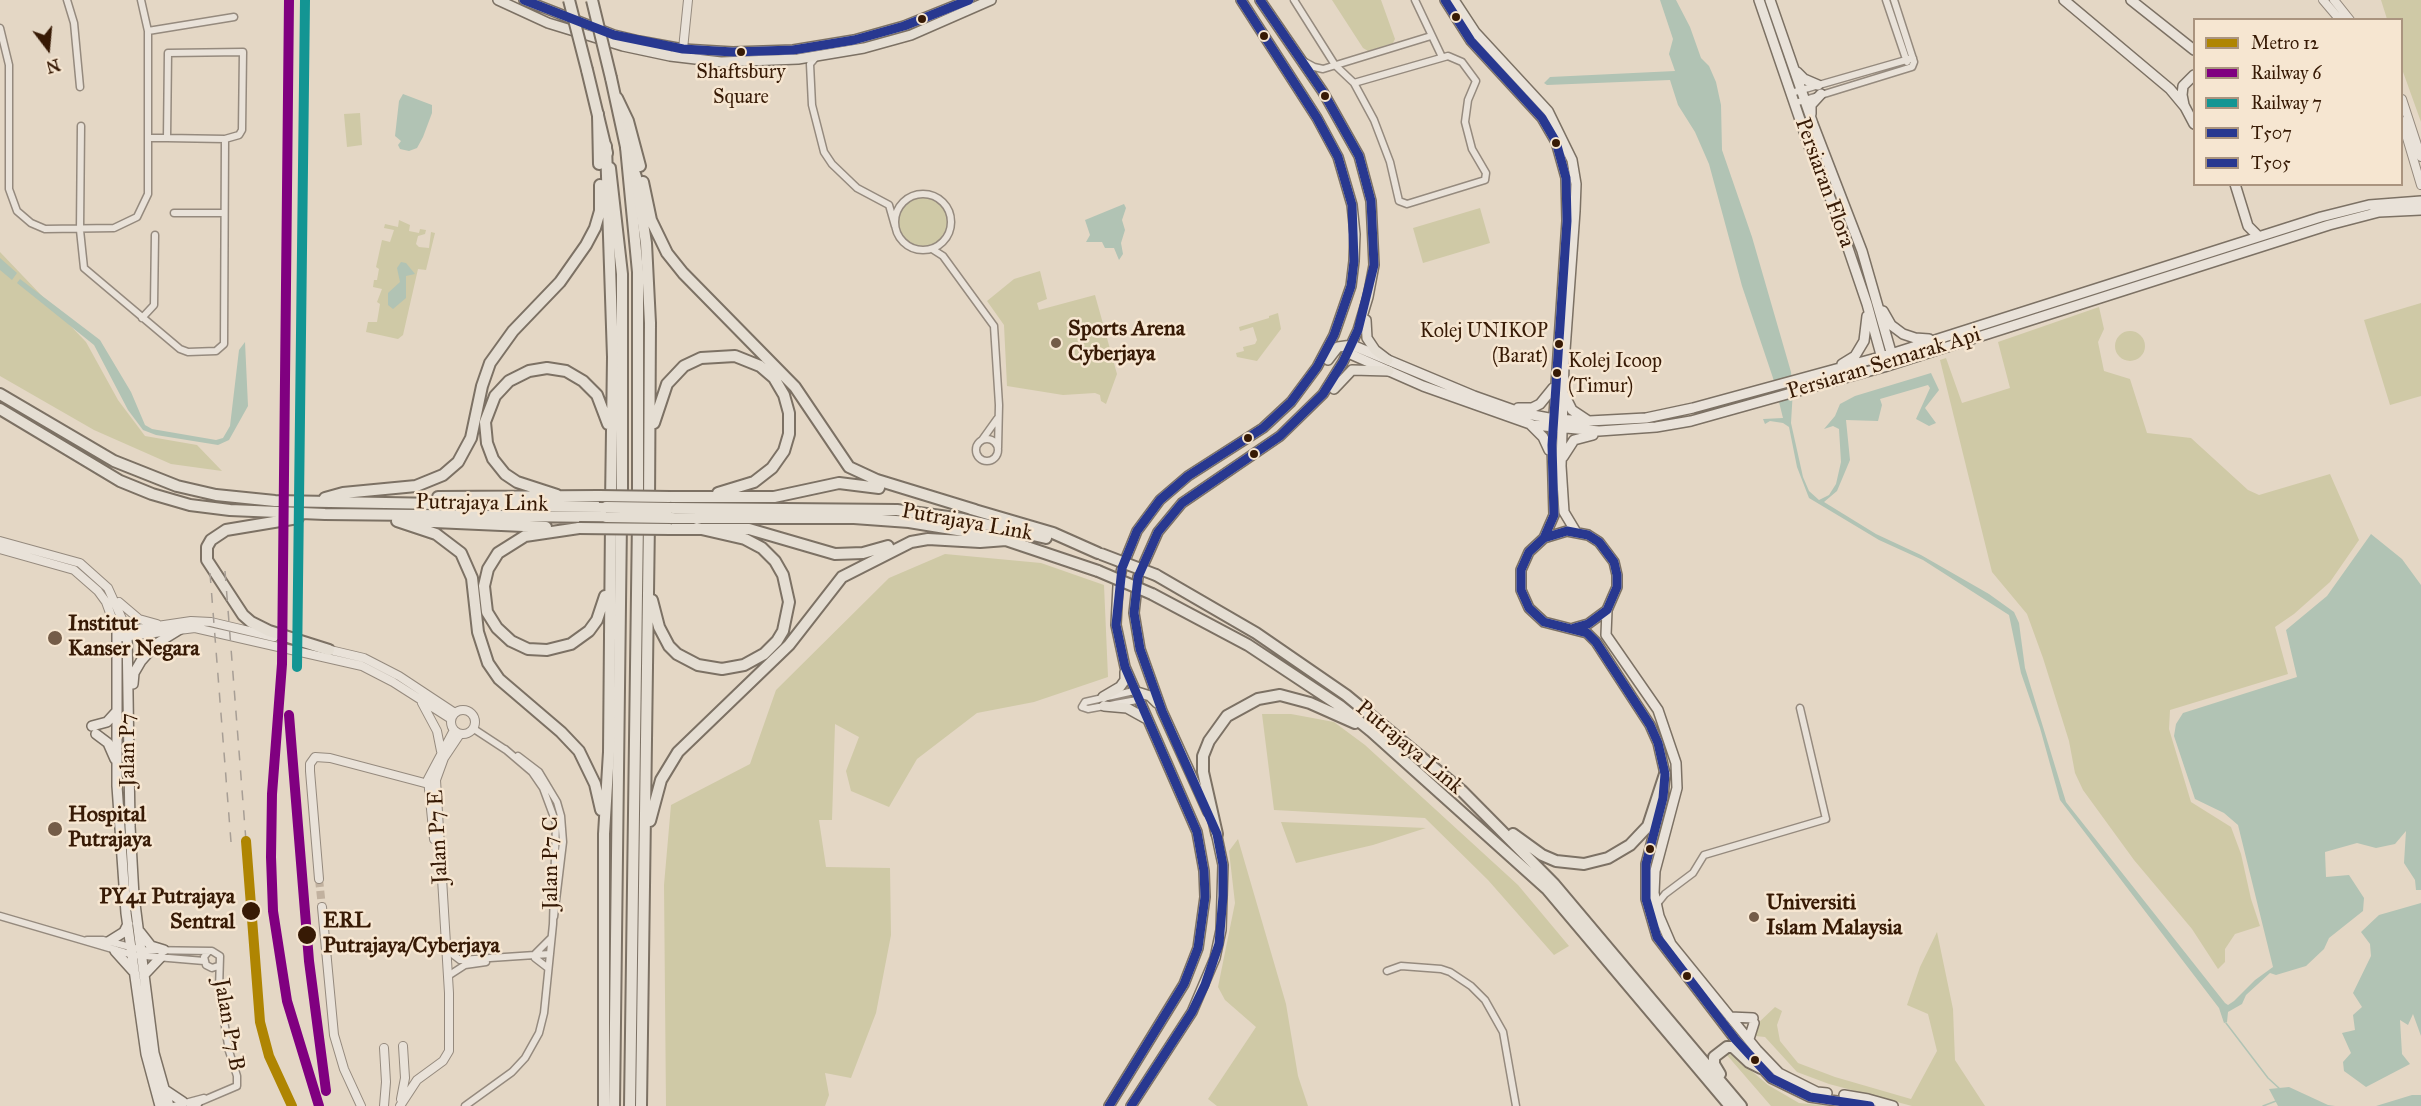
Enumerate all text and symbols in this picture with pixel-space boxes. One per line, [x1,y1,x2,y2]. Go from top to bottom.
unlabelled marker [1450,11,1462,23]
unlabelled marker [916,13,928,25]
north arrow [18,18,78,78]
legend [2193,18,2403,186]
unlabelled marker [1258,30,1270,42]
text: Metro 12 [2251,32,2319,54]
marker: Shaftsbury Square [735,46,747,58]
text: N [44,55,62,77]
place label: Shaftsbury Square [696,61,786,108]
text: Railway 6 [2251,62,2322,84]
unlabelled marker [1319,90,1331,102]
text: Railway 7 [2251,92,2322,114]
street label: Persiaran Flora [1788,115,1860,251]
text: T507 [2251,122,2292,144]
unlabelled marker [1550,137,1562,149]
text: T505 [2251,152,2291,174]
place label: Sports Arena Cyberjaya [1068,317,1185,368]
place label: Kolej UNIKOP (Barat) [1420,320,1548,367]
street label: Persiaran Semarak Api [1784,322,1984,406]
marker: Sports Arena Cyberjaya [1049,336,1063,350]
marker: Kolej UNIKOP (Barat) [1553,338,1565,350]
place label: Kolej Icoop (Timur) [1568,350,1662,397]
marker: Kolej Icoop (Timur) [1551,367,1563,379]
unlabelled marker [1242,432,1254,444]
unlabelled marker [1248,448,1260,460]
street label: Putrajaya Link [415,490,549,518]
street label: Putrajaya Link [899,498,1035,548]
place label: Institut Kanser Negara [68,612,200,664]
marker: Institut Kanser Negara [46,629,64,647]
street label: Putrajaya Link [1350,695,1468,801]
street label: Jalan P7 [116,713,142,787]
street label: Jalan P7 E [423,789,455,885]
place label: Hospital Putrajaya [68,803,152,854]
street label: Jalan P7 C [539,816,565,910]
marker: Hospital Putrajaya [46,820,64,838]
unlabelled marker [1644,843,1656,855]
place label: PY41 Putrajaya Sentral [99,885,235,936]
place label: Universiti Islam Malaysia [1766,891,1902,942]
marker: PY41 Putrajaya Sentral [240,900,262,922]
place label: ERL Putrajaya/Cyberjaya [323,909,500,960]
marker: Universiti Islam Malaysia [1747,910,1761,924]
marker: ERL Putrajaya/Cyberjaya [296,924,318,946]
unlabelled marker [1681,970,1693,982]
street label: Jalan P7 B [207,977,249,1073]
unlabelled marker [1749,1054,1761,1066]

